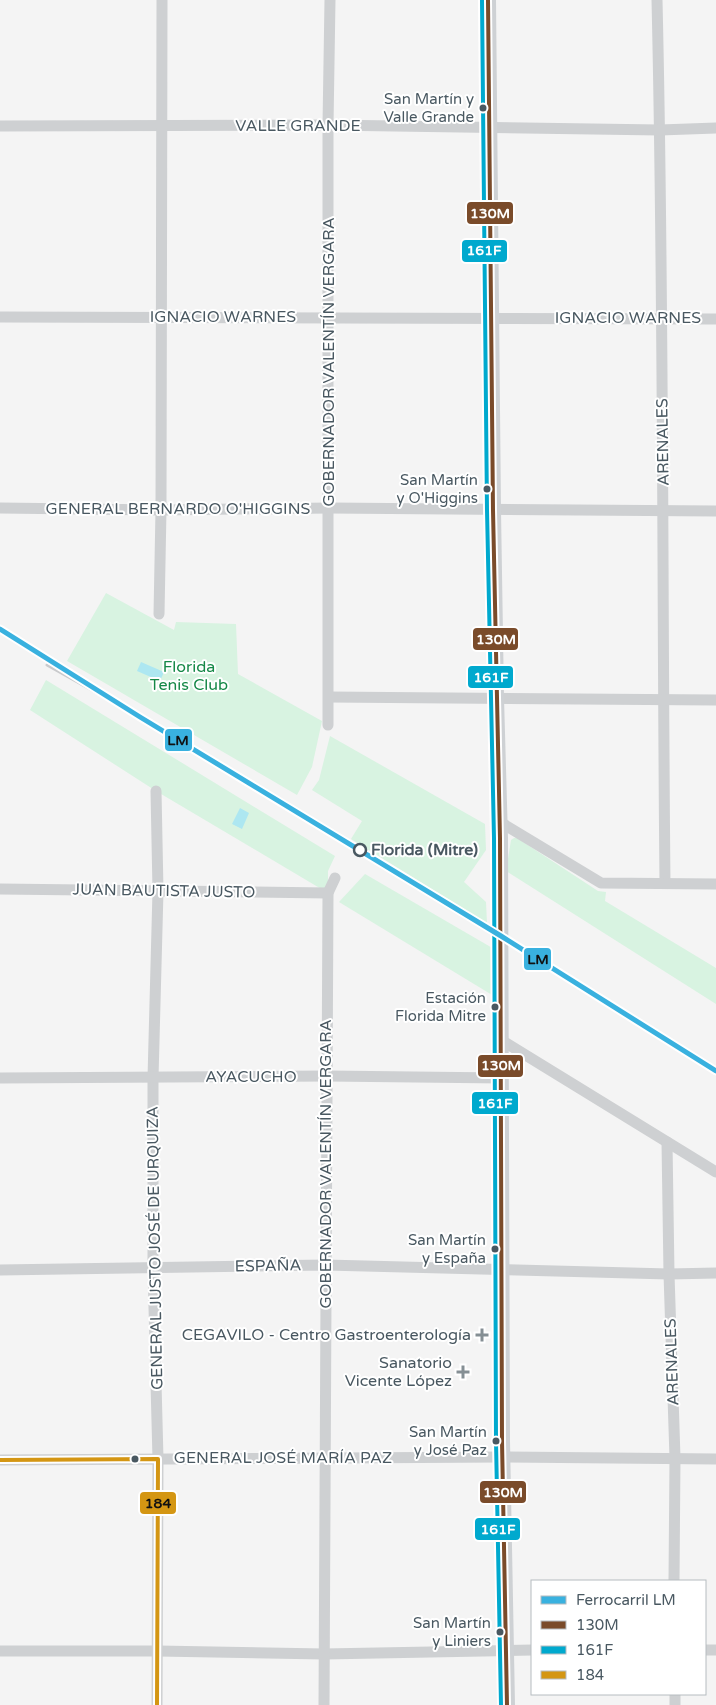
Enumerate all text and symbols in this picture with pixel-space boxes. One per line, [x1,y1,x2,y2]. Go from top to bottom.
place label: San Martín y Valle Grande [384,90,474,126]
marker: San Martín y Valle Grande [478,103,488,113]
street label: VALLE GRANDE [235,116,361,136]
line badge: 130M [466,201,514,225]
text: 130M [470,205,510,222]
street label: GOBERNADOR VALENTÍN VERGARA [319,217,339,507]
line badge: 161F [461,239,508,263]
text: 161F [467,242,502,259]
street label: IGNACIO WARNES [150,307,296,327]
street label: IGNACIO WARNES [555,308,701,328]
street label: ARENALES [652,398,674,486]
place label: San Martín y O'Higgins [397,471,478,507]
marker: San Martín y O'Higgins [482,484,492,494]
street label: GENERAL BERNARDO O'HIGGINS [46,499,311,519]
line badge: 130M [472,627,519,651]
text: 130M [476,631,516,648]
park label: Florida Tenis Club [150,657,228,695]
line badge: 161F [467,665,514,689]
text: 161F [474,669,509,686]
line badge: LM [164,728,193,752]
text: LM [167,732,189,749]
place label: Florida (Mitre) [371,840,478,860]
marker: Florida (Mitre) [353,843,367,857]
street label: JUAN BAUTISTA JUSTO [72,879,256,903]
line badge: LM [523,947,552,971]
text: LM [527,951,549,968]
place label: Estación Florida Mitre [395,989,486,1025]
marker: Estación Florida Mitre [490,1002,500,1012]
street label: GOBERNADOR VALENTÍN VERGARA [316,1019,336,1309]
line badge: 130M [477,1054,524,1078]
text: 130M [481,1057,521,1074]
street label: AYACUCHO [205,1067,297,1087]
line badge: 161F [471,1091,519,1115]
text: 161F [478,1095,513,1112]
street label: GENERAL JUSTO JOSÉ DE URQUIZA [143,1106,167,1390]
place label: San Martín y España [408,1231,486,1267]
marker: San Martín y España [490,1244,500,1254]
street label: ESPAÑA [234,1255,302,1277]
street label: ARENALES [660,1318,684,1406]
place label: CEGAVILO - Centro Gastroenterología [182,1325,471,1345]
marker: CEGAVILO - Centro Gastroenterología [475,1328,489,1342]
place label: Sanatorio Vicente López [345,1353,452,1391]
marker: Sanatorio Vicente López [456,1365,470,1379]
place label: San Martín y José Paz [409,1423,487,1459]
marker: San Martín y José Paz [491,1436,501,1446]
street label: GENERAL JOSÉ MARÍA PAZ [174,1448,392,1468]
unlabelled marker [130,1454,140,1464]
line badge: 130M [479,1480,527,1504]
text: 130M [483,1484,523,1501]
line badge: 184 [139,1491,177,1515]
text: 184 [145,1495,171,1512]
line badge: 161F [474,1517,521,1541]
text: 161F [481,1521,516,1538]
legend [531,1580,706,1695]
text: Ferrocarril LM [576,1591,676,1609]
place label: San Martín y Liniers [413,1614,491,1650]
text: 130M [576,1616,619,1634]
marker: San Martín y Liniers [495,1627,505,1637]
text: 161F [576,1641,613,1659]
text: 184 [576,1666,604,1684]

